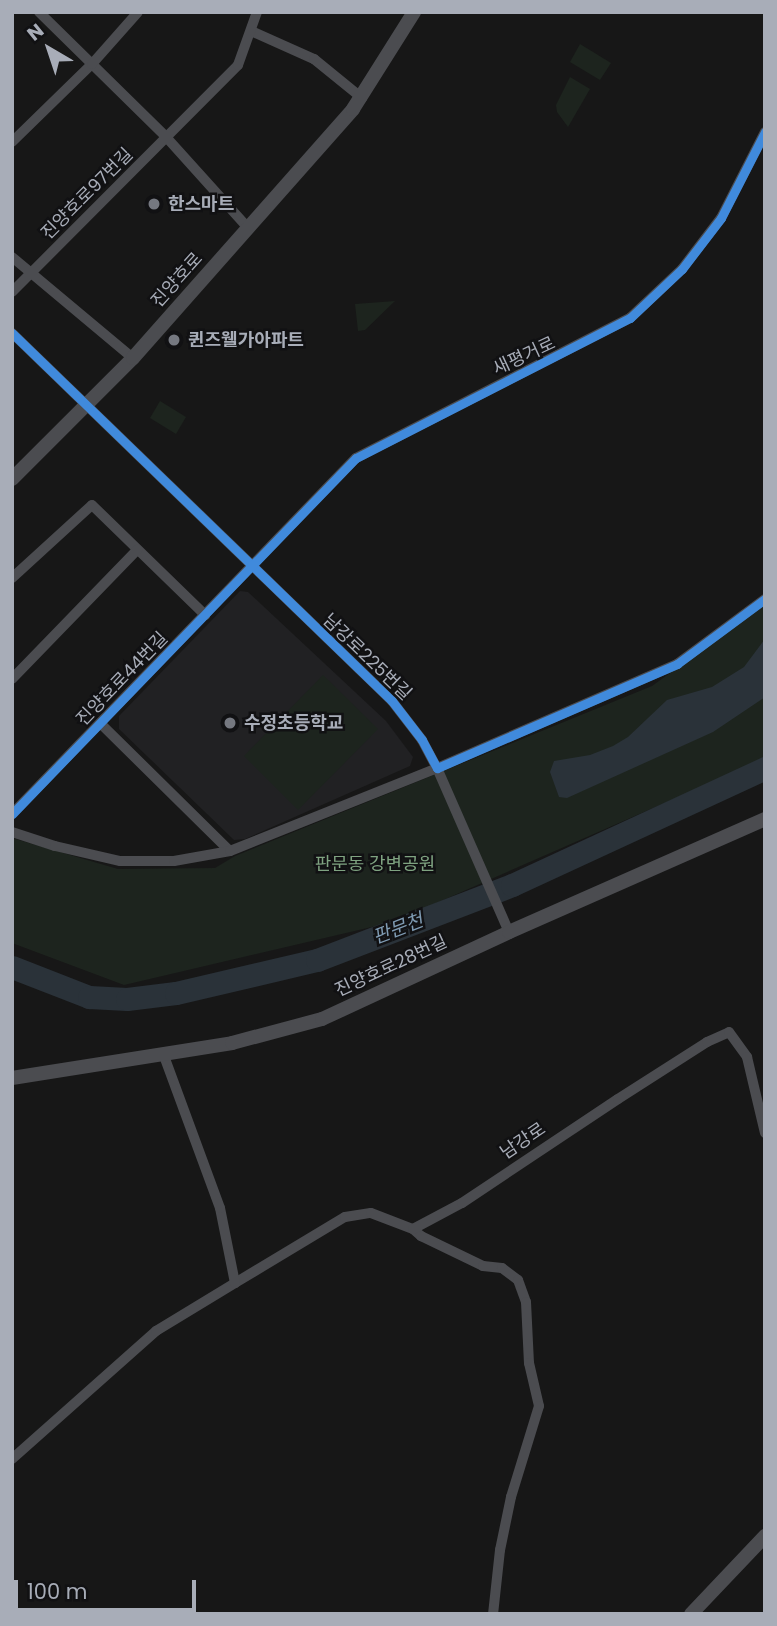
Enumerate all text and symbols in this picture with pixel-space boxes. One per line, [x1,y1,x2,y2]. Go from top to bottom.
north arrow [14,14,84,84]
text: N [21,17,50,47]
street label: 진양호로97번길 [37,144,137,244]
place label: 한스마트 [168,193,234,215]
marker: 한스마트 [146,196,162,212]
street label: 진양호로 [147,248,207,312]
place label: 퀸즈웰가아파트 [188,329,304,351]
marker: 퀸즈웰가아파트 [166,332,182,348]
street label: 새평거로 [489,332,559,380]
street label: 남강로225번길 [318,609,416,705]
street label: 진양호로44번길 [72,628,172,730]
place label: 수정초등학교 [244,712,343,734]
marker: 수정초등학교 [222,715,238,731]
park label: 판문동 강변공원 [315,853,435,875]
water label: 판문천 [369,909,427,949]
street label: 진양호로28번길 [332,931,450,1001]
street label: 남강로 [496,1118,550,1164]
scale bar [18,1566,200,1610]
text: 100 m [27,1577,87,1606]

